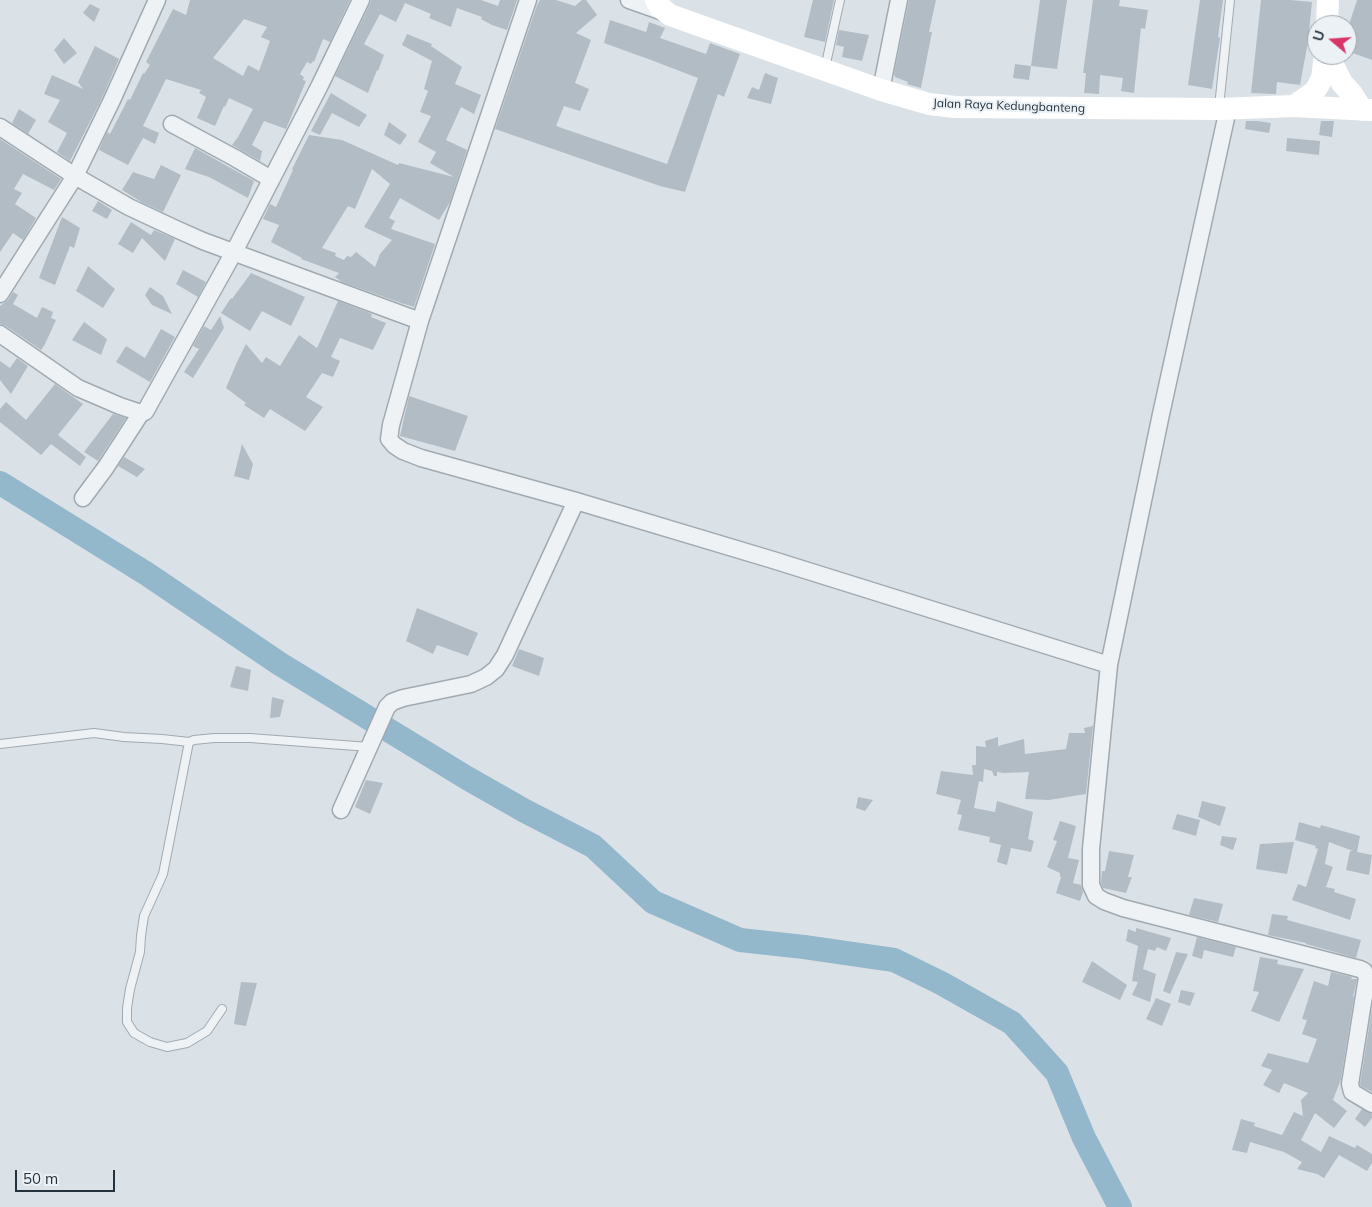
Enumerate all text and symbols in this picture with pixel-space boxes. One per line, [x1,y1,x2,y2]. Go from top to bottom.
north arrow [1307,15,1357,65]
text: U [1309,28,1329,43]
street label: Jalan Raya Kedungbanteng [933,96,1085,116]
scale bar [18,1160,118,1192]
text: 50 m [23,1169,58,1188]

